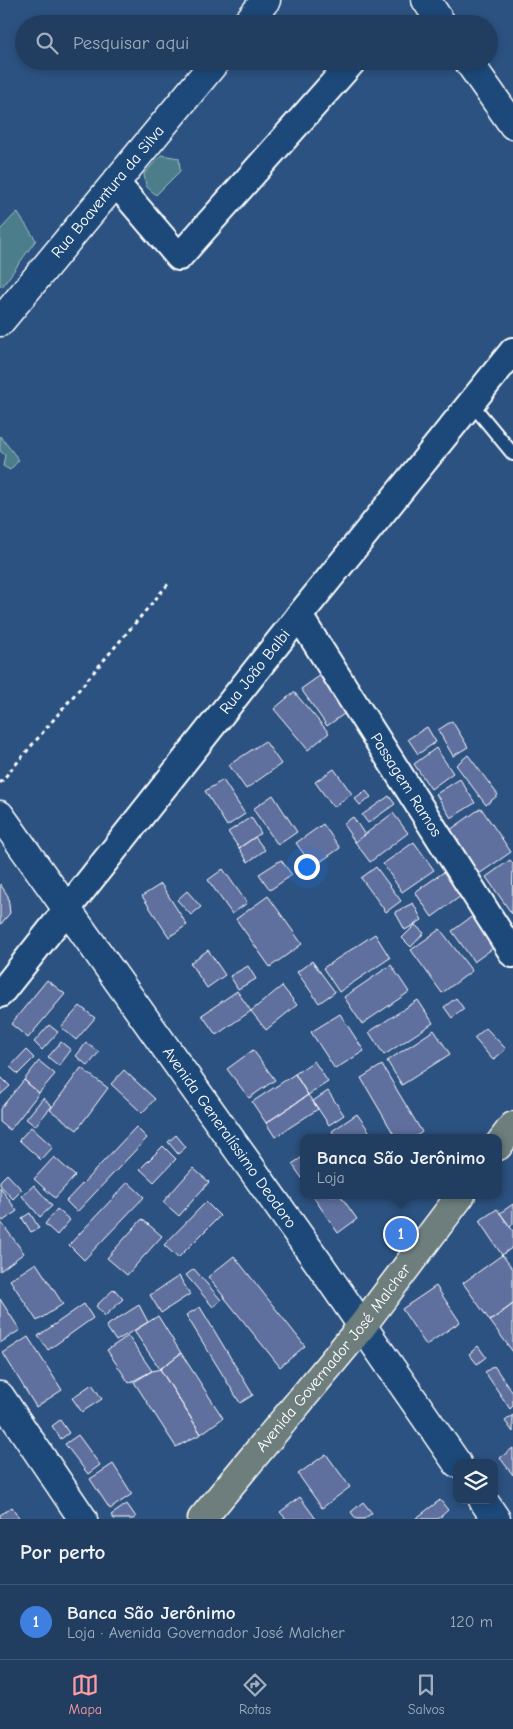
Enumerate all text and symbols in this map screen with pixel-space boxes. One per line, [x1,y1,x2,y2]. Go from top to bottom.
search box [15,15,498,70]
icon: search [33,29,61,57]
text: Pesquisar aqui [73,32,189,54]
street label: Rua Boaventura da Silva [48,122,168,262]
street label: Rua João Balbi [216,626,294,718]
street label: Passagem Ramos [367,730,446,840]
your location [294,854,320,880]
street label: Avenida Generalíssimo Deodoro [159,1044,300,1232]
popup [300,1134,502,1199]
text: Banca São Jerônimo [317,1147,485,1169]
text: Loja [317,1169,345,1187]
pin: 1 [385,1215,417,1253]
street label: Avenida Governador José Malcher [252,1260,415,1456]
map controls [453,1459,498,1504]
button: layers [453,1459,498,1504]
text: Por perto [20,1540,105,1564]
text: Banca São Jerônimo [67,1602,236,1624]
text: 1 [33,1613,39,1631]
text: 120 m [450,1613,493,1631]
text: Loja · Avenida Governador José Malcher [67,1624,345,1642]
tab: Mapa [68,1671,102,1718]
tab: Rotas [239,1671,271,1718]
tab: Salvos [408,1671,445,1718]

